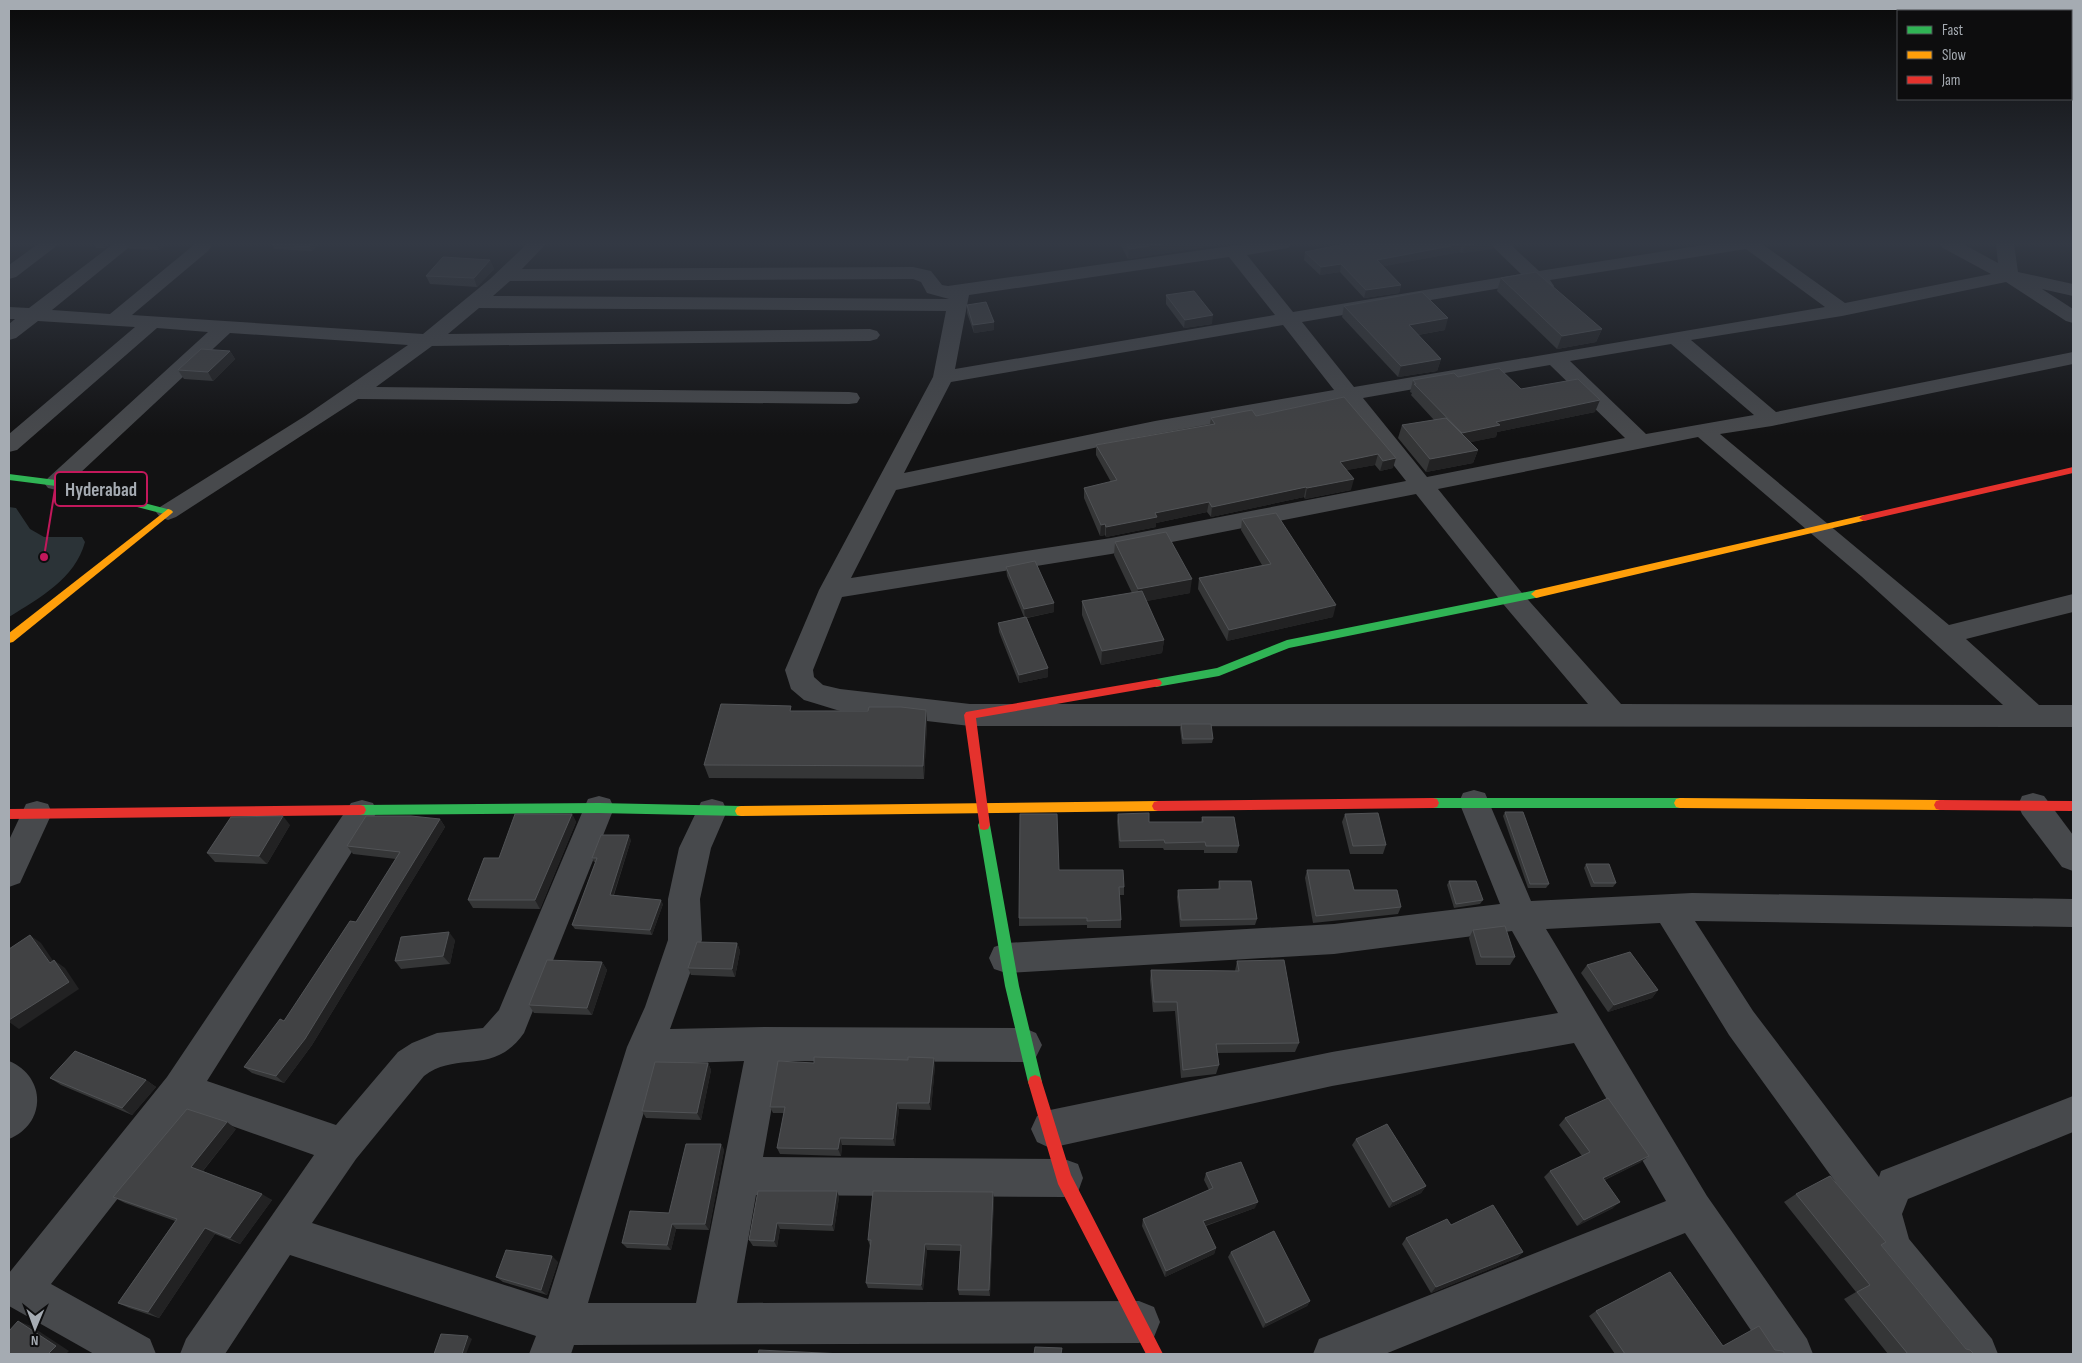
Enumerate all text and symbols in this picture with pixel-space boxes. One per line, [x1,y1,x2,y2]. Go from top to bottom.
legend [1897,10,2072,100]
text: Fast [1942,21,1964,40]
text: Slow [1942,46,1966,65]
text: Jam [1941,71,1960,90]
callout: Hyderabad [55,472,147,506]
text: Hyderabad [65,479,137,502]
north arrow [10,1303,60,1353]
text: N [31,1332,39,1349]

